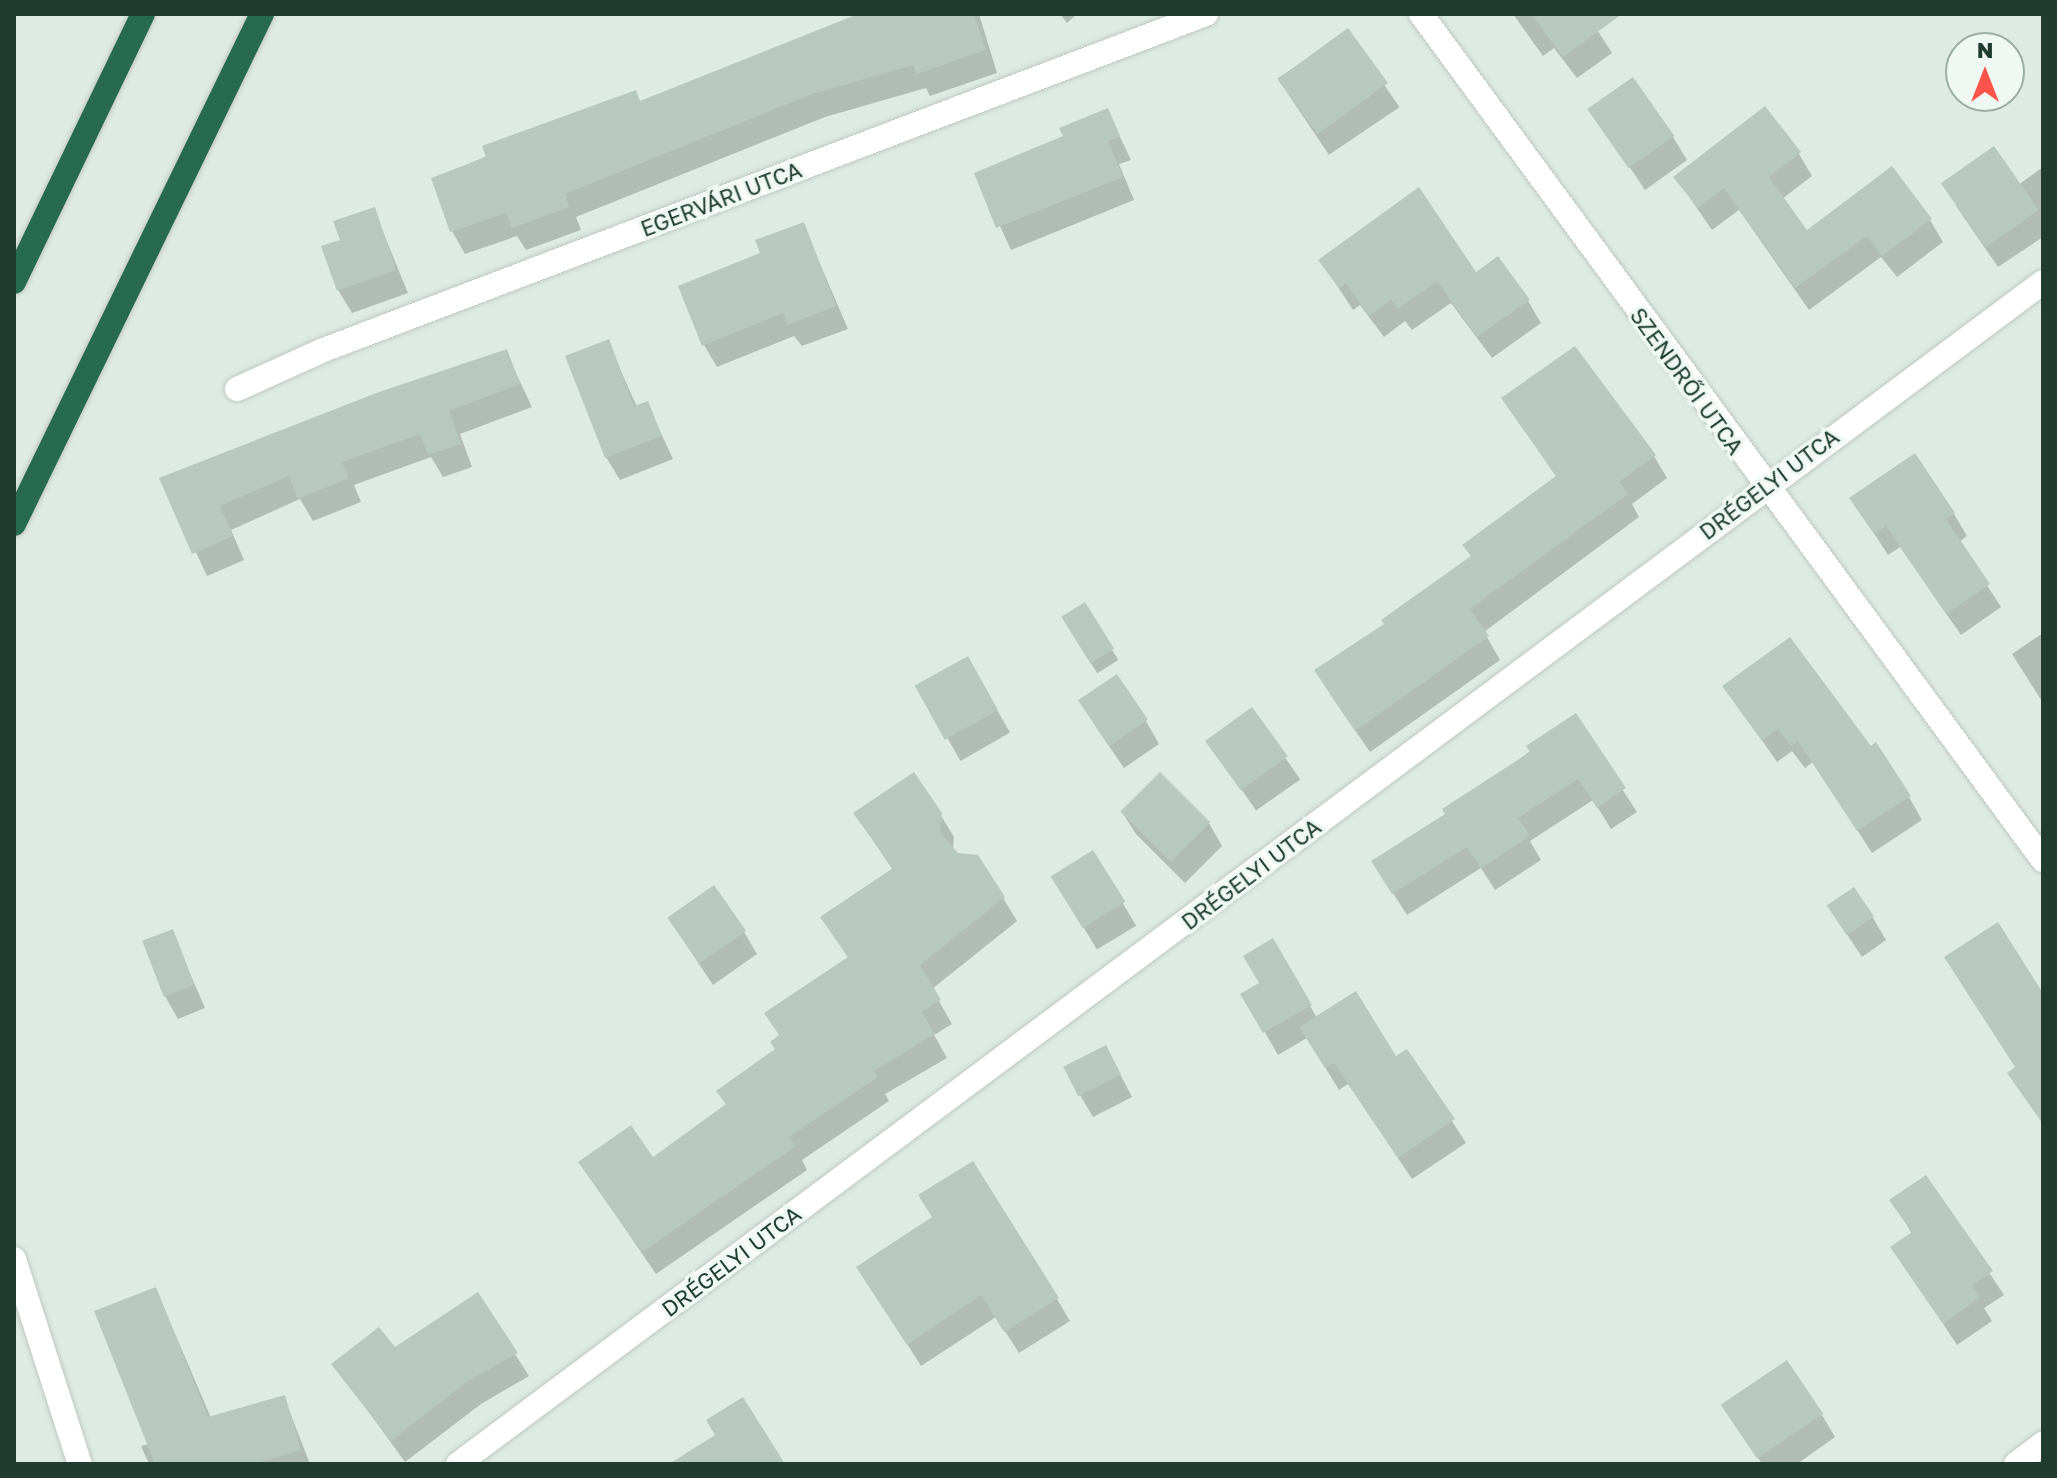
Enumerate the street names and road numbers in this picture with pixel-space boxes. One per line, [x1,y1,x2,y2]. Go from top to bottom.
street label: EGERVÁRI UTCA [637,156,805,242]
street label: SZENDRŐI UTCA [1625,303,1749,459]
street label: DRÉGELYI UTCA [1694,423,1844,545]
street label: DRÉGELYI UTCA [1176,813,1326,935]
street label: DRÉGELYI UTCA [656,1200,806,1322]

